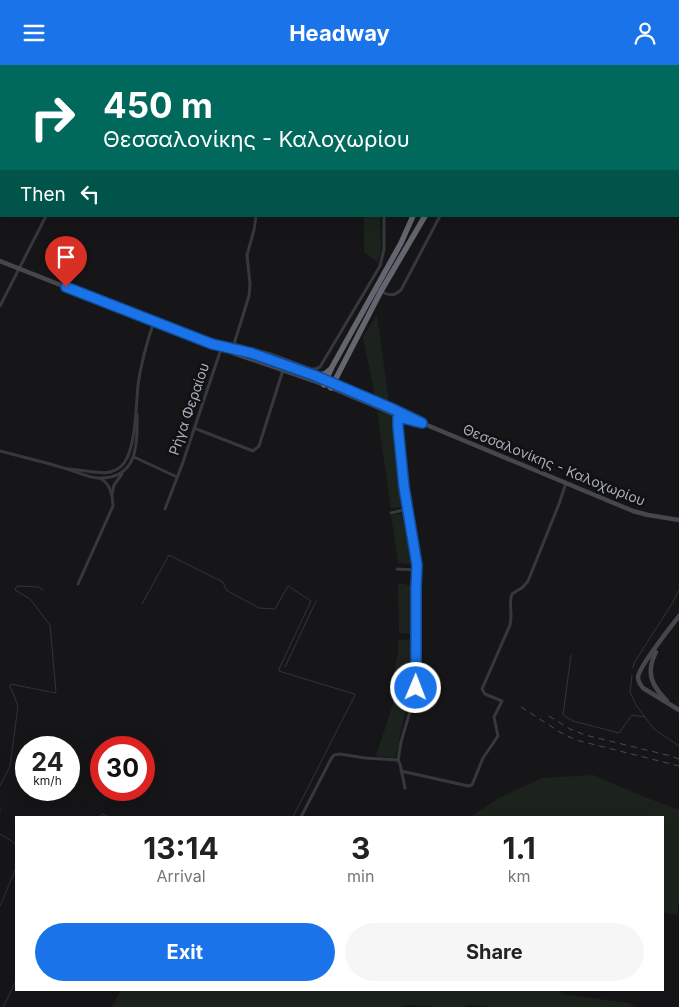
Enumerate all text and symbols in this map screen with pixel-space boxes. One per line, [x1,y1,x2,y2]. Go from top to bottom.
icon: menu [20,19,48,47]
icon: person [631,19,659,47]
text: Headway [289,20,390,46]
text: 450 m [103,84,213,126]
icon: right [20,85,85,150]
text: Θεσσαλονίκης - Καλοχωρίου [103,126,410,152]
icon: left [76,180,104,208]
text: Then [20,183,66,206]
pin [45,236,87,287]
icon: arrive [52,243,80,271]
street label: Ρήγα Φεραίου [165,360,212,457]
street label: Θεσσαλονίκης - Καλοχωρίου [461,420,648,509]
position arrow [389,661,441,713]
speed limit sign: 30 [90,736,155,801]
text: 24 [31,747,64,777]
text: km/h [33,773,62,788]
text: 13:14 [143,830,219,866]
text: 3 [351,830,370,866]
text: 1.1 [503,830,536,866]
text: Arrival [156,866,206,886]
text: min [347,866,374,886]
text: km [508,866,531,886]
button: Exit [35,923,335,981]
button: Share [345,923,644,981]

